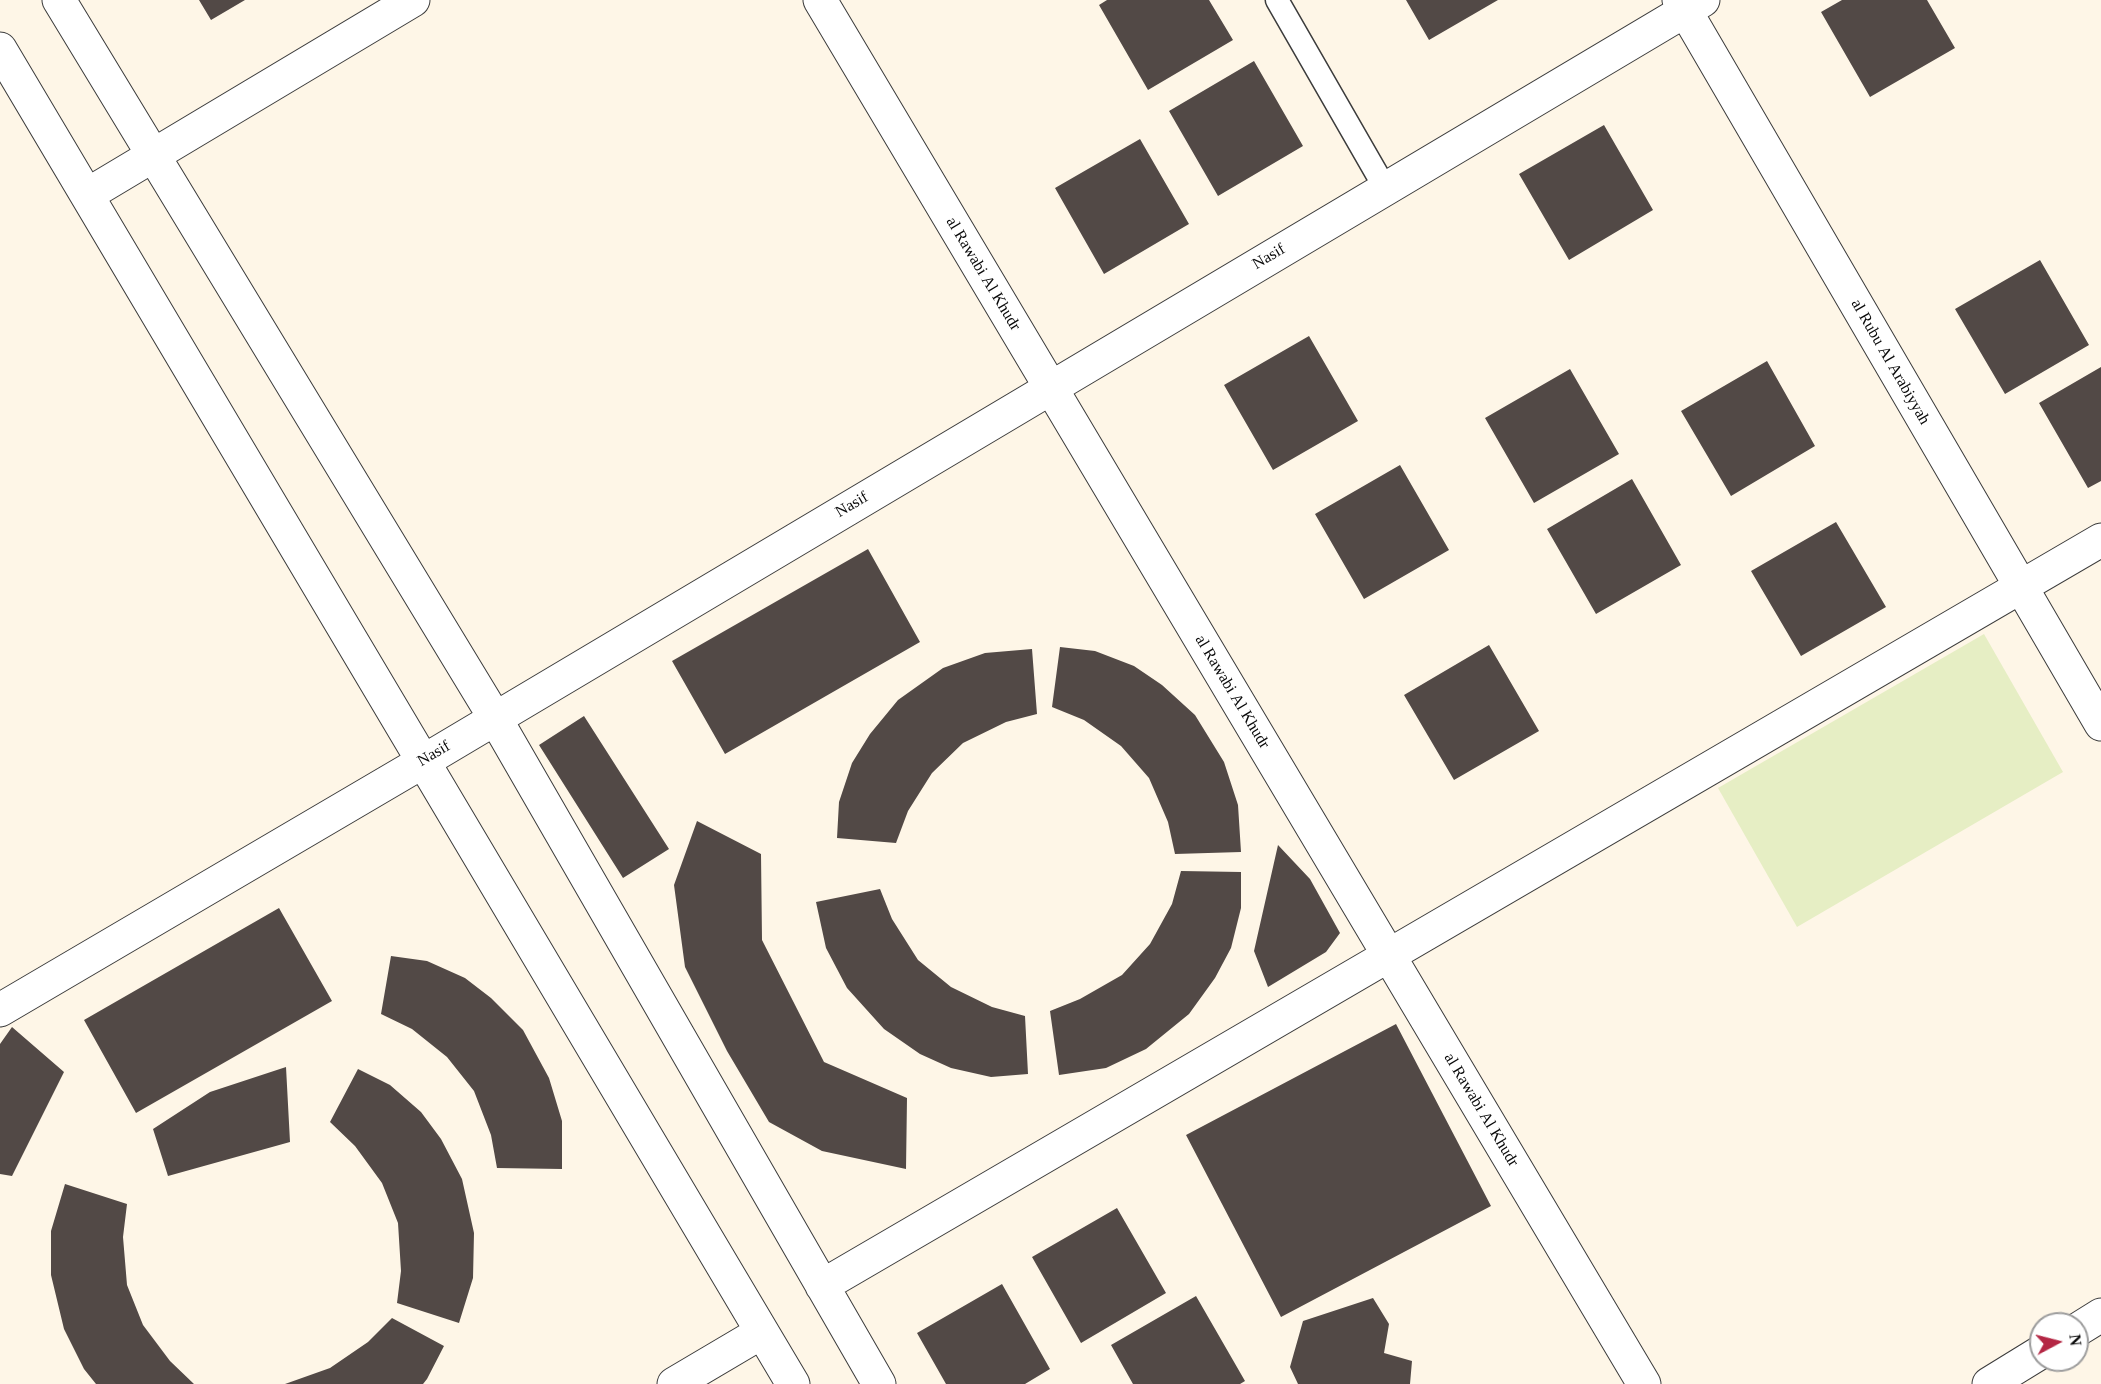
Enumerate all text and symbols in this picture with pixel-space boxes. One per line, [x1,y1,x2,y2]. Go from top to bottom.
street label: al Rawabi Al Khudr [941,214,1025,334]
street label: Nasif [1249,240,1289,274]
street label: al Rubu Al Arabiyyah [1846,296,1934,428]
street label: Nasif [832,488,872,522]
street label: al Rawabi Al Khudr [1190,632,1274,752]
street label: Nasif [414,737,454,771]
street label: al Rawabi Al Khudr [1439,1050,1523,1170]
north arrow [2029,1312,2089,1372]
text: N [2066,1333,2085,1347]

